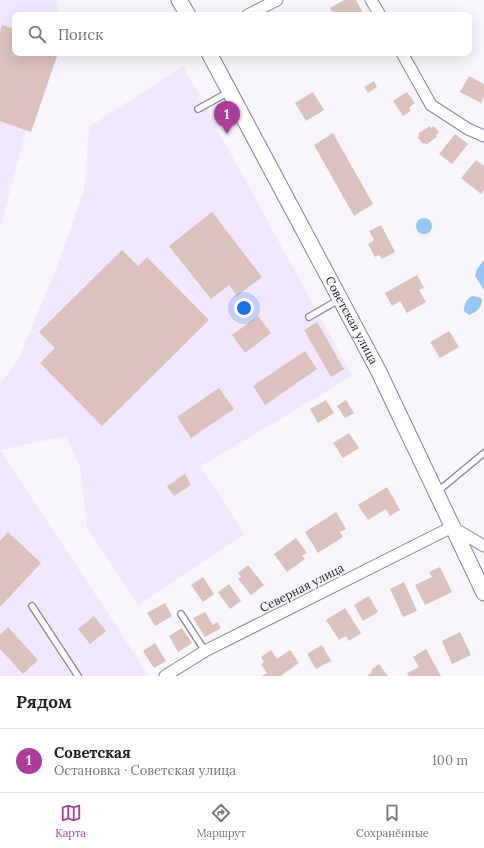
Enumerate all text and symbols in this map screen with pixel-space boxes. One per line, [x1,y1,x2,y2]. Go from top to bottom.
search box [12,12,472,56]
icon: search [26,23,48,45]
text: Поиск [58,25,103,44]
pin: 1 [214,101,240,134]
street label: Советская улица [322,274,382,367]
your location [234,298,254,318]
street label: Северная улица [257,560,346,615]
text: Рядом [16,691,72,713]
text: Советская [54,743,131,762]
text: 1 [26,752,32,769]
text: 100 m [432,752,468,769]
text: Остановка · Советская улица [54,762,236,779]
tab: Карта [55,802,86,840]
tab: Маршрут [196,802,246,840]
tab: Сохранённые [356,802,429,840]

